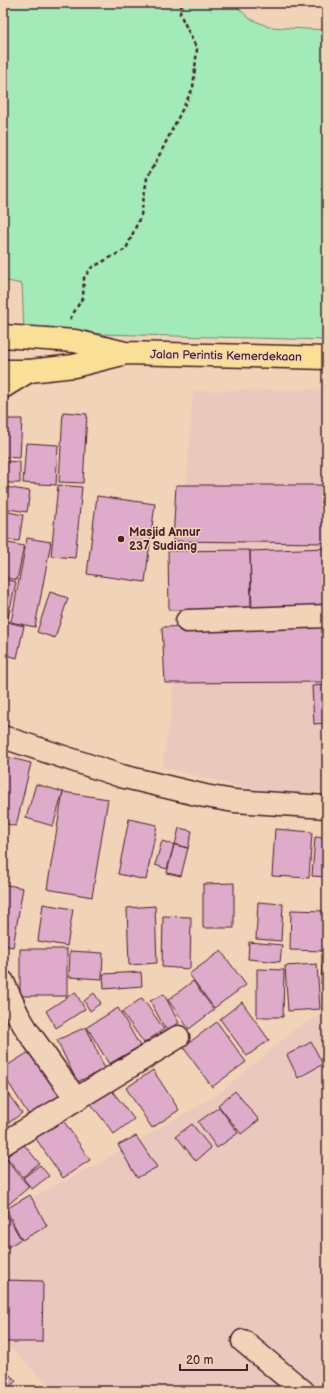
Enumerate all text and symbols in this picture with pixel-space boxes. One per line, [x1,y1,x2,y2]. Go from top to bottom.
street label: Jalan Perintis Kemerdekaan [150,347,302,365]
place label: Masjid Annur 237 Sudiang [129,525,201,554]
marker: Masjid Annur 237 Sudiang [116,534,126,544]
scale bar [180,1346,247,1372]
text: 20 m [186,1353,213,1368]

